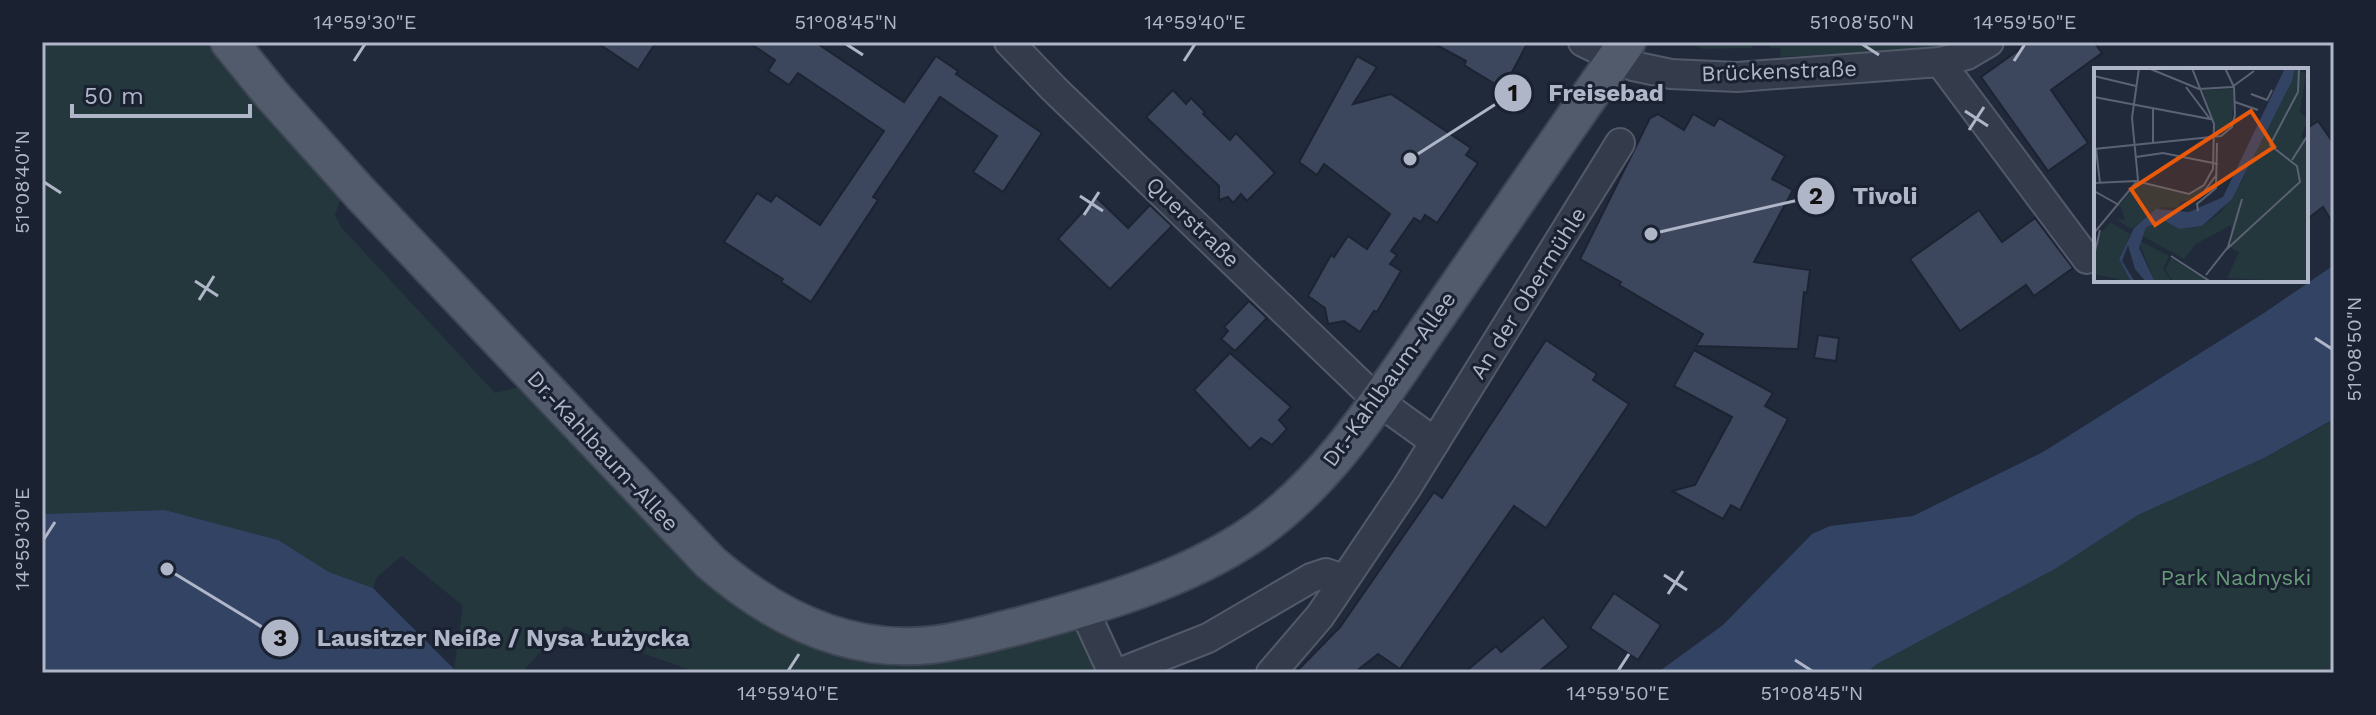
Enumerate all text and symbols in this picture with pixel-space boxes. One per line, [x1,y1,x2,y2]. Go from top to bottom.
text: 14°59'30"E [314,10,416,34]
text: 51°08'45"N [795,10,897,34]
text: 14°59'40"E [1144,10,1246,34]
text: 51°08'50"N [1810,10,1914,34]
text: 14°59'50"E [1974,10,2076,34]
street label: Brückenstraße [1701,56,1857,86]
scale bar [72,68,250,118]
inset map [2094,68,2308,282]
callout: Freisebad [1493,69,1680,117]
text: 1 [1508,79,1518,107]
text: Freisebad [1548,79,1664,107]
text: 50 m [84,82,144,110]
text: 51°08'40"N [10,130,34,234]
street label: Querstraße [1141,172,1245,272]
callout: Tivoli [1796,172,1933,220]
text: 2 [1809,182,1823,210]
text: Tivoli [1853,182,1917,210]
street label: An der Obermühle [1465,203,1591,383]
street label: Dr.-Kahlbaum-Allee [1317,287,1461,471]
text: 51°08'50"N [2342,297,2366,401]
street label: Dr.-Kahlbaum-Allee [522,366,684,536]
text: 14°59'30"E [10,488,34,590]
park label: Park Nadnyski [2161,565,2311,590]
callout: Lausitzer Neiße / Nysa Łużycka [260,614,705,662]
text: 3 [273,624,287,652]
text: Lausitzer Neiße / Nysa Łużycka [317,624,689,652]
text: 14°59'40"E [737,681,839,705]
text: 14°59'50"E [1567,681,1669,705]
text: 51°08'45"N [1761,681,1863,705]

